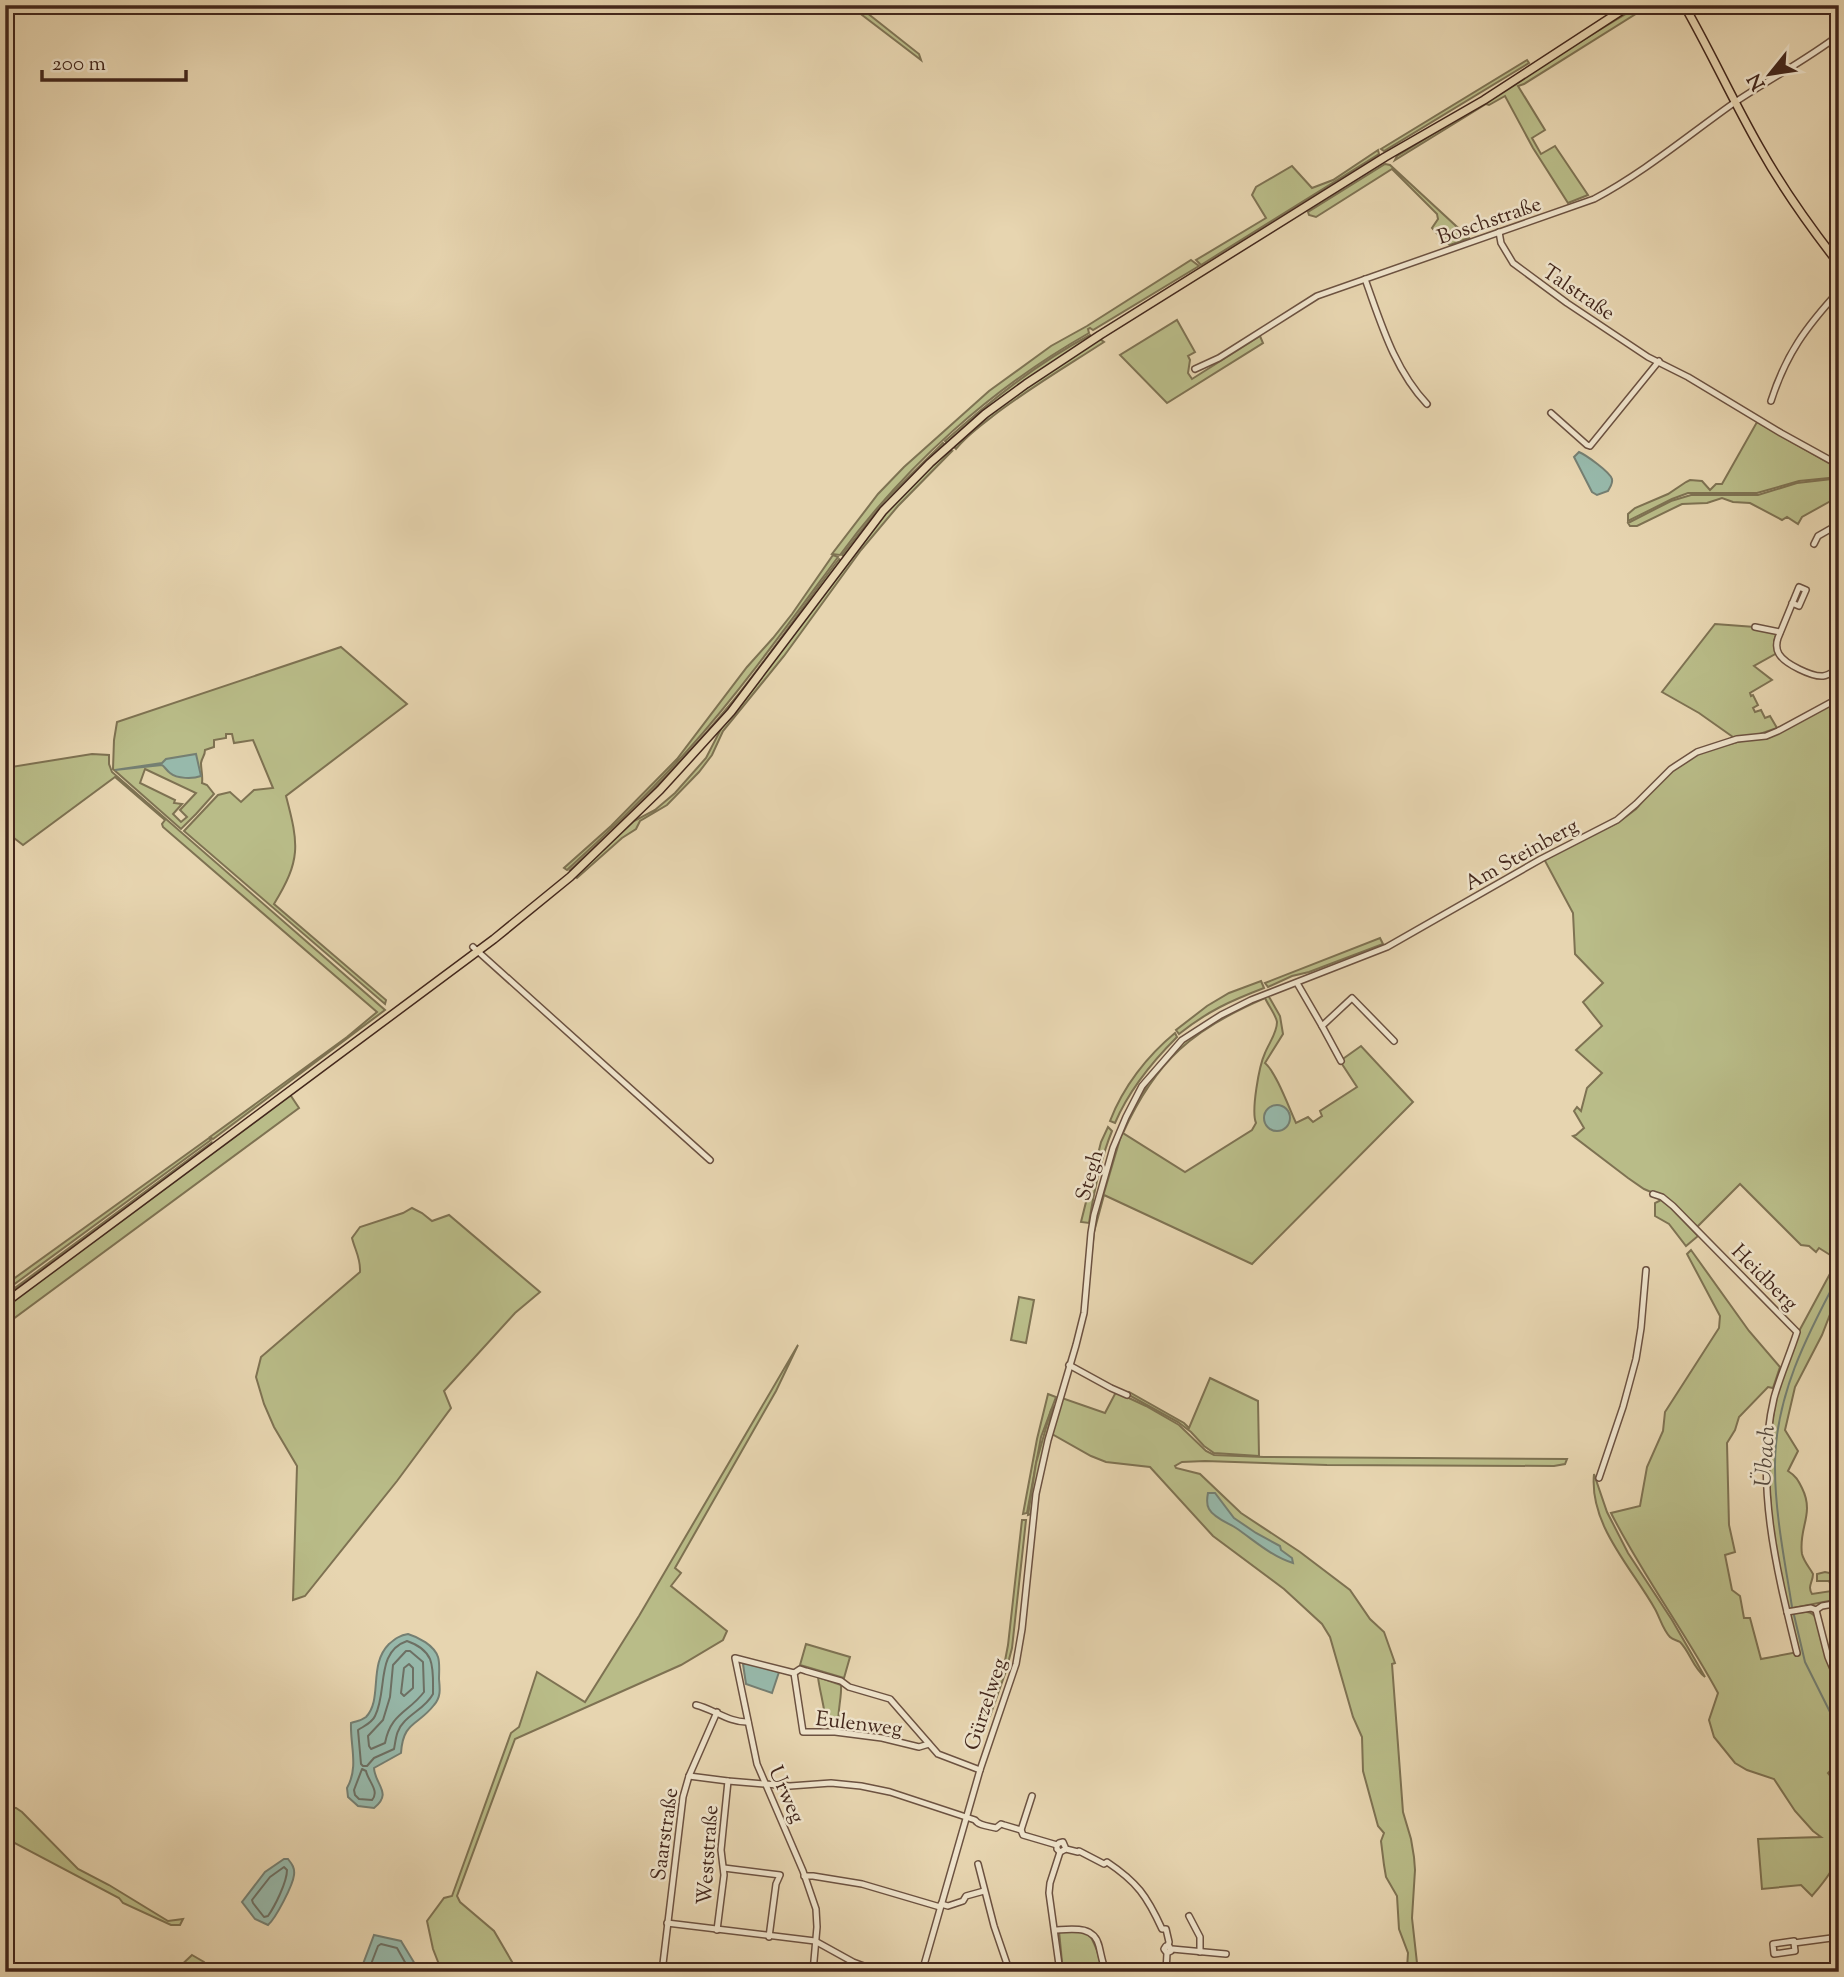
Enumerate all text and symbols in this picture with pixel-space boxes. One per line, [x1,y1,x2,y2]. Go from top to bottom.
scale bar [42,38,186,82]
north arrow [1736,38,1806,108]
text: 200 m [52,50,106,80]
text: N [1742,68,1773,95]
street label: Boschstraße [1433,190,1546,254]
street label: Talstraße [1535,258,1620,329]
street label: Am Steinberg [1460,812,1584,899]
street label: Stegh [1069,1146,1113,1205]
street label: Heidberg [1723,1238,1804,1319]
water label: Übach [1748,1424,1785,1488]
street label: Gürzelweg [958,1655,1016,1755]
street label: Eulenweg [814,1705,904,1745]
street label: Urweg [759,1761,811,1828]
street label: Saarstraße [645,1786,687,1883]
street label: Weststraße [691,1804,727,1906]

